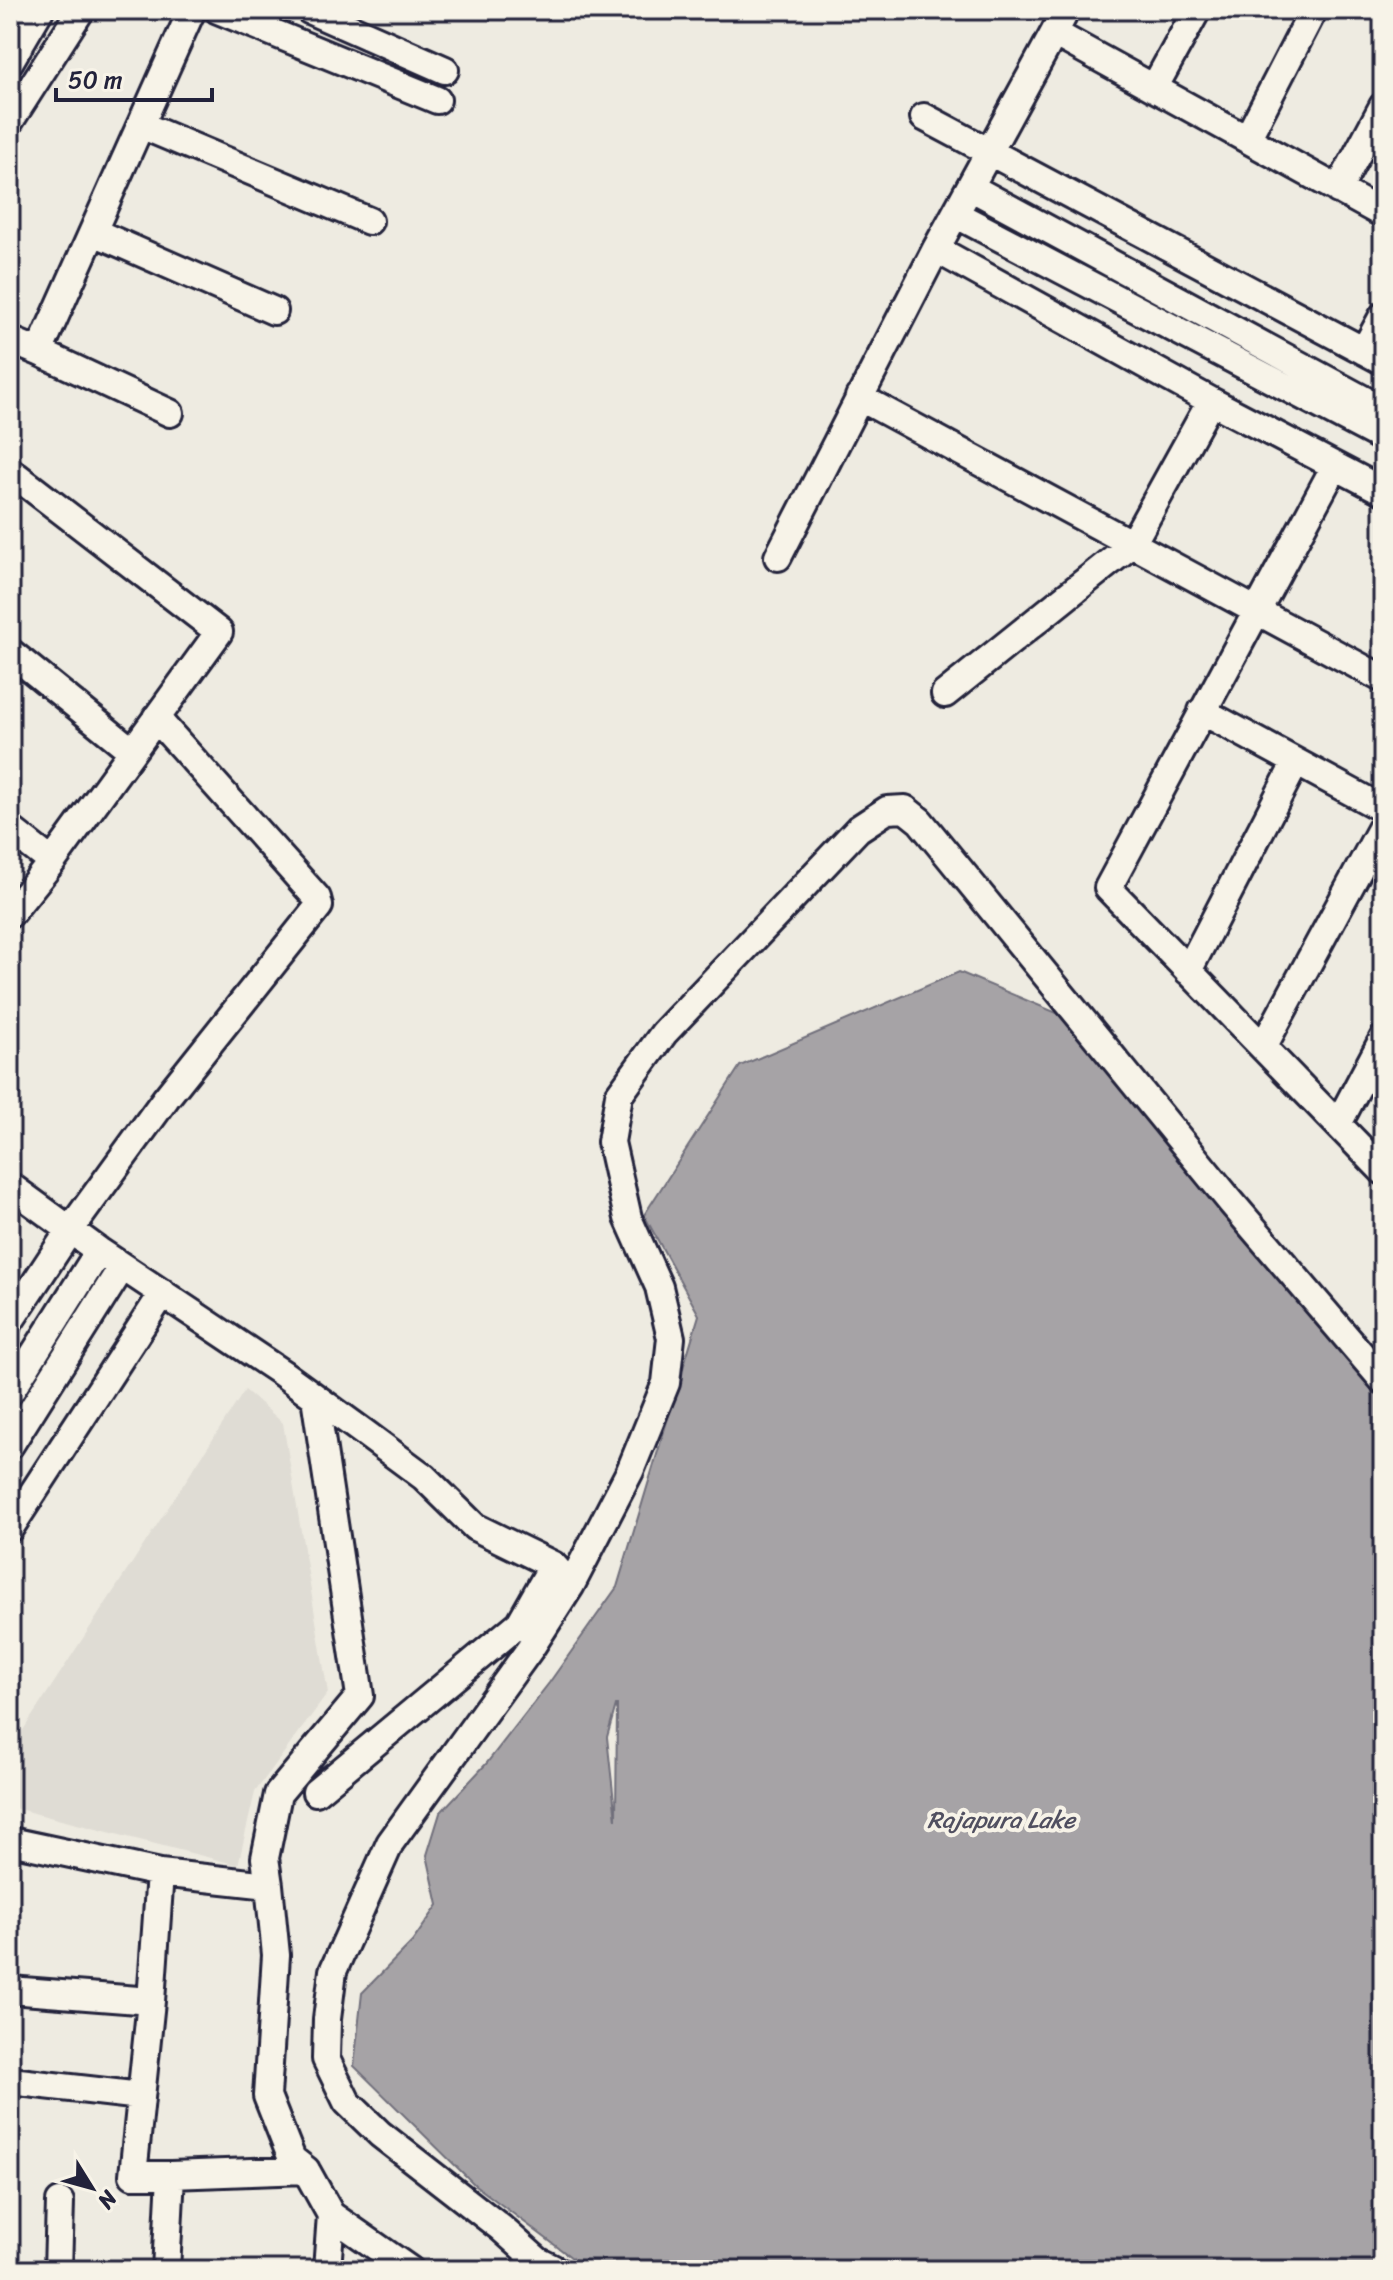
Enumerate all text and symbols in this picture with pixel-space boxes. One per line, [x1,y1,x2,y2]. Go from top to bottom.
scale bar [56,52,212,102]
text: 50 m [68,59,123,101]
water label: Rajapura Lake [927,1799,1077,1841]
north arrow [52,2148,132,2228]
text: N [87,2181,128,2218]

